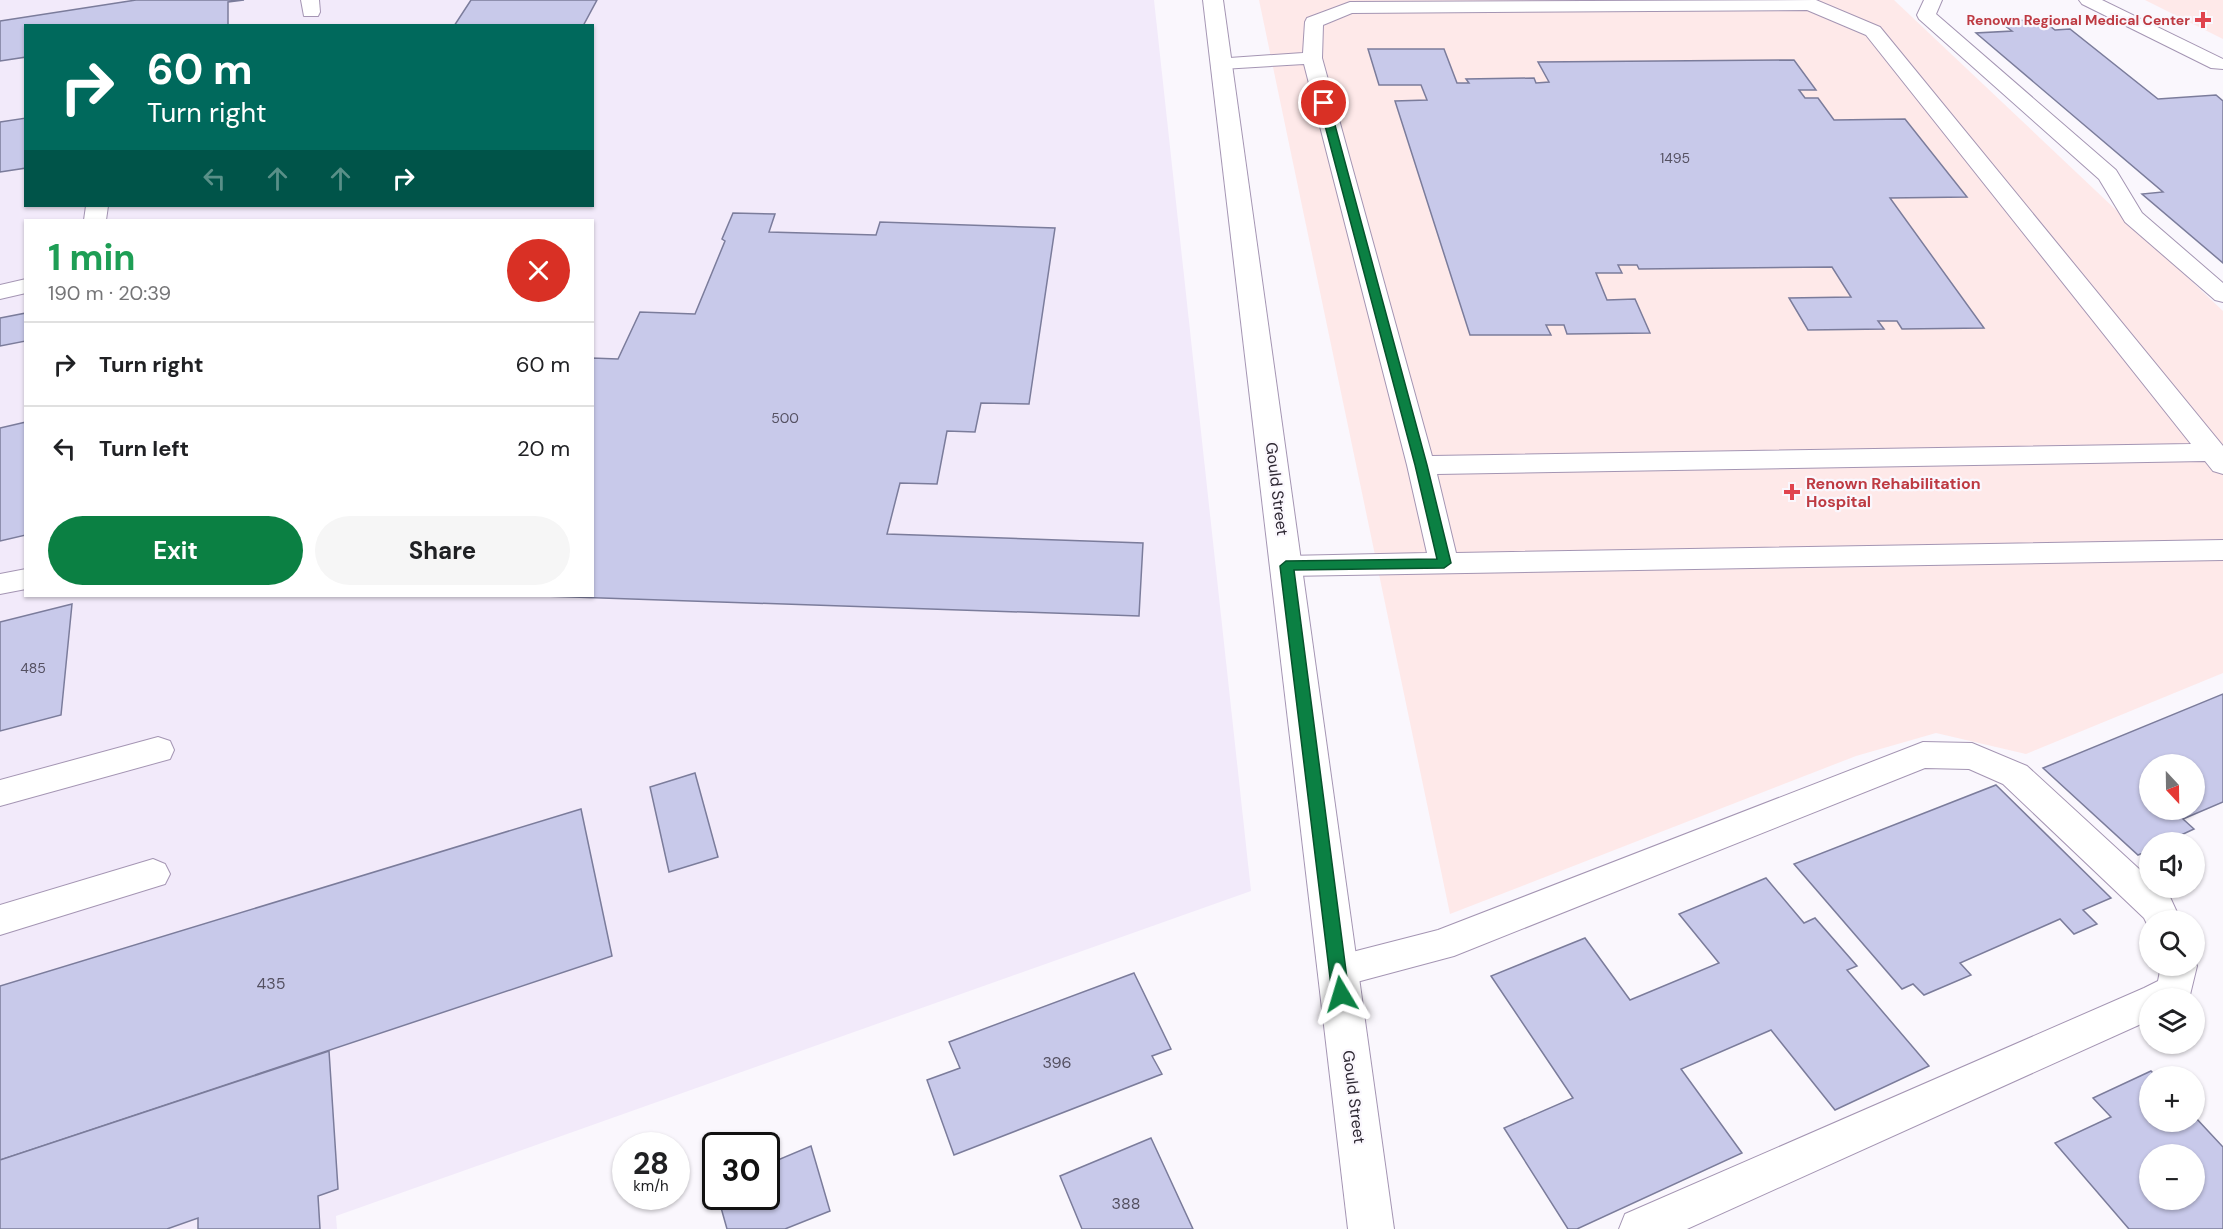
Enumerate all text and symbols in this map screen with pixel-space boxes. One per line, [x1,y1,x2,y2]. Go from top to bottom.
place label: Renown Regional Medical Center [1967,11,2190,29]
marker: Renown Regional Medical Center [2194,11,2212,29]
text: 60 m [147,42,253,97]
icon: right [48,48,126,126]
pin [1298,77,1349,128]
icon: arrive [1307,86,1340,119]
text: Turn right [147,95,267,130]
house number: 1495 [1660,149,1690,167]
icon: left [198,162,231,195]
icon: ahead [261,162,294,195]
icon: ahead [324,162,357,195]
icon: right [387,162,420,195]
text: 1 min [48,234,136,281]
button: close [507,239,570,302]
text: 190 m · 20:39 [48,280,171,306]
icon: right [48,348,81,381]
text: Turn right [99,350,204,379]
text: 60 m [516,350,570,379]
house number: 500 [771,409,799,427]
icon: left [48,432,81,465]
text: Turn left [99,434,189,463]
text: 20 m [517,434,570,463]
street label: Gould Street [1261,441,1293,537]
place label: Renown Rehabilitation Hospital [1806,473,1981,512]
marker: Renown Rehabilitation Hospital [1783,483,1801,501]
button: Exit [48,516,303,585]
button: Share [315,516,570,585]
house number: 485 [20,659,46,677]
north arrow [2139,754,2205,820]
map controls [2139,754,2205,1210]
button: sound [2139,832,2205,898]
button: search [2139,910,2205,976]
position arrow [1309,962,1373,1026]
house number: 435 [257,973,285,994]
button: layers [2139,988,2205,1054]
street label: Gould Street [1338,1049,1370,1145]
house number: 396 [1042,1052,1072,1073]
button: + [2139,1066,2205,1132]
speed limit sign: 30 [702,1132,780,1210]
text: 28 [633,1144,669,1183]
button: − [2139,1144,2205,1210]
text: km/h [633,1176,669,1196]
house number: 388 [1112,1193,1140,1214]

